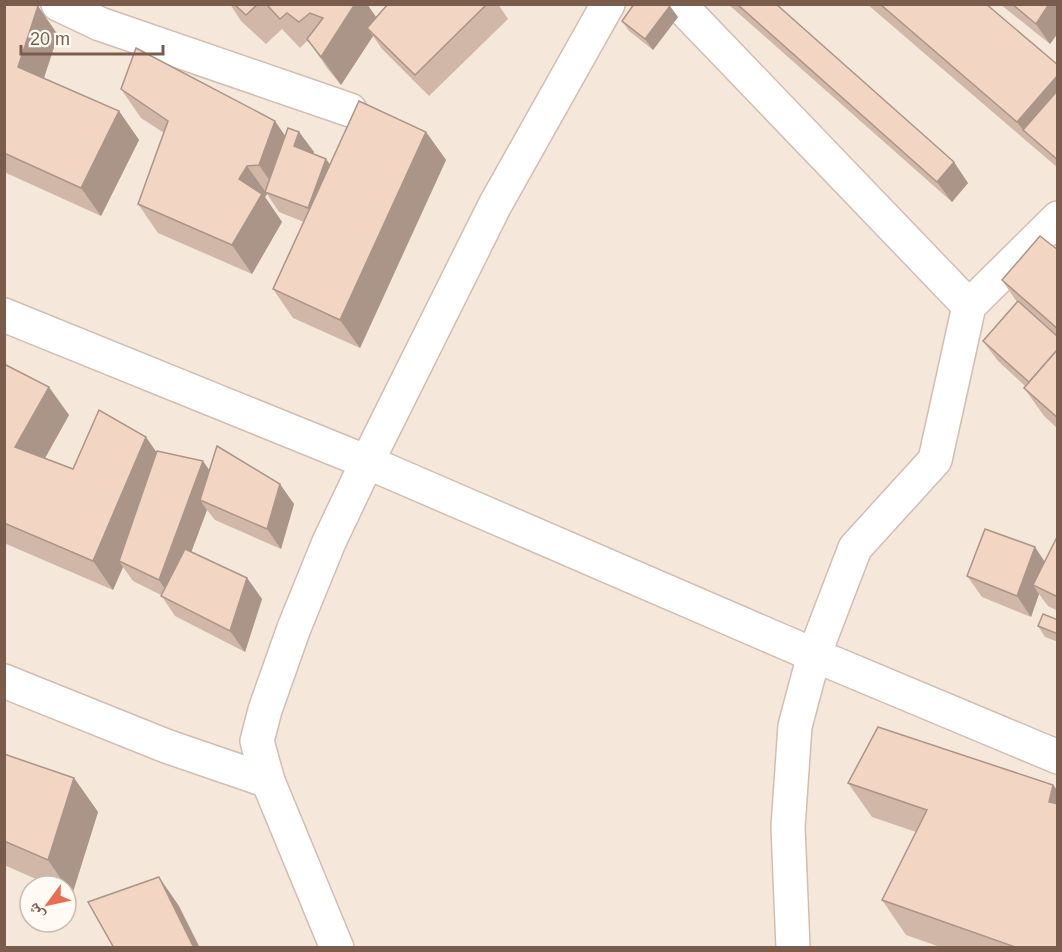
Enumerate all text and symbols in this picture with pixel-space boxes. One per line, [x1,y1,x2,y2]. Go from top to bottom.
scale bar [21,18,164,56]
text: 20 m [30,29,70,49]
north arrow [18,874,78,934]
text: ش [24,900,48,924]

